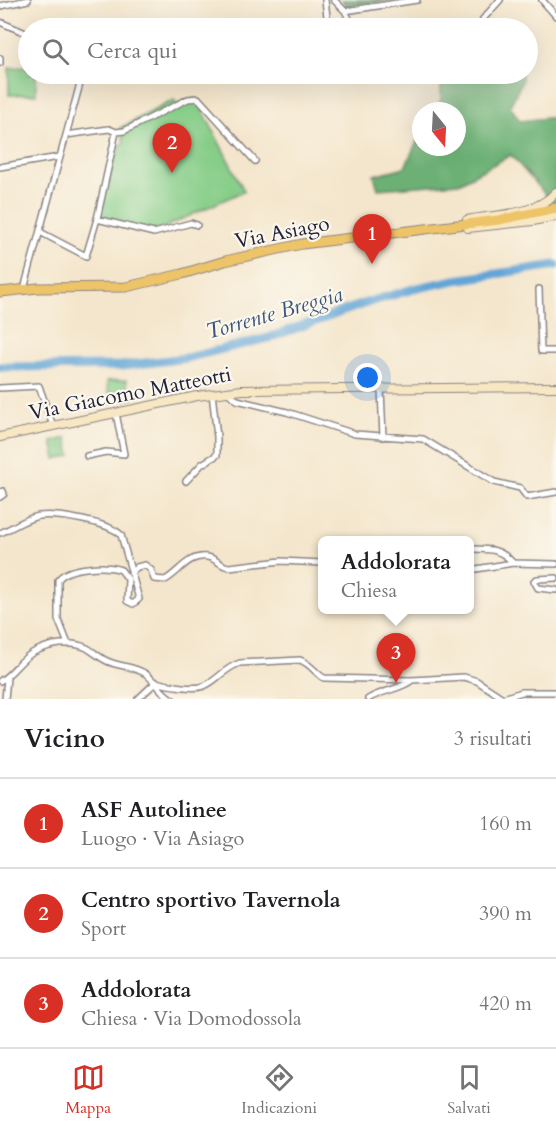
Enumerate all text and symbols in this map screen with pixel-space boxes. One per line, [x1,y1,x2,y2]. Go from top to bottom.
search box [18,18,538,84]
icon: search [39,35,72,68]
text: Cerca qui [87,36,177,66]
north arrow [412,102,466,156]
pin: 2 [152,124,192,173]
street label: Via Asiago [232,209,332,256]
pin: 1 [352,214,392,264]
water label: Torrente Breggia [202,279,346,347]
street label: Via Giacomo Matteotti [26,360,234,427]
your location [353,363,382,392]
popup [318,536,474,614]
text: Addolorata [341,547,451,577]
text: Chiesa [341,577,397,604]
pin: 3 [376,634,416,683]
text: Vicino [24,721,105,756]
text: 3 risultati [454,725,532,752]
text: ASF Autolinee [81,795,227,825]
text: 1 [38,810,49,837]
text: 160 m [479,810,532,837]
text: Luogo · Via Asiago [81,825,244,852]
text: Centro sportivo Tavernola [81,885,341,915]
text: 2 [38,900,49,927]
text: 390 m [479,900,532,927]
text: Sport [81,915,126,942]
text: Addolorata [81,975,192,1005]
text: 3 [38,990,49,1017]
text: 420 m [479,990,532,1017]
text: Chiesa · Via Domodossola [81,1005,302,1032]
tab: Mappa [65,1061,111,1119]
tab: Indicazioni [241,1061,317,1119]
tab: Salvati [447,1061,491,1119]

